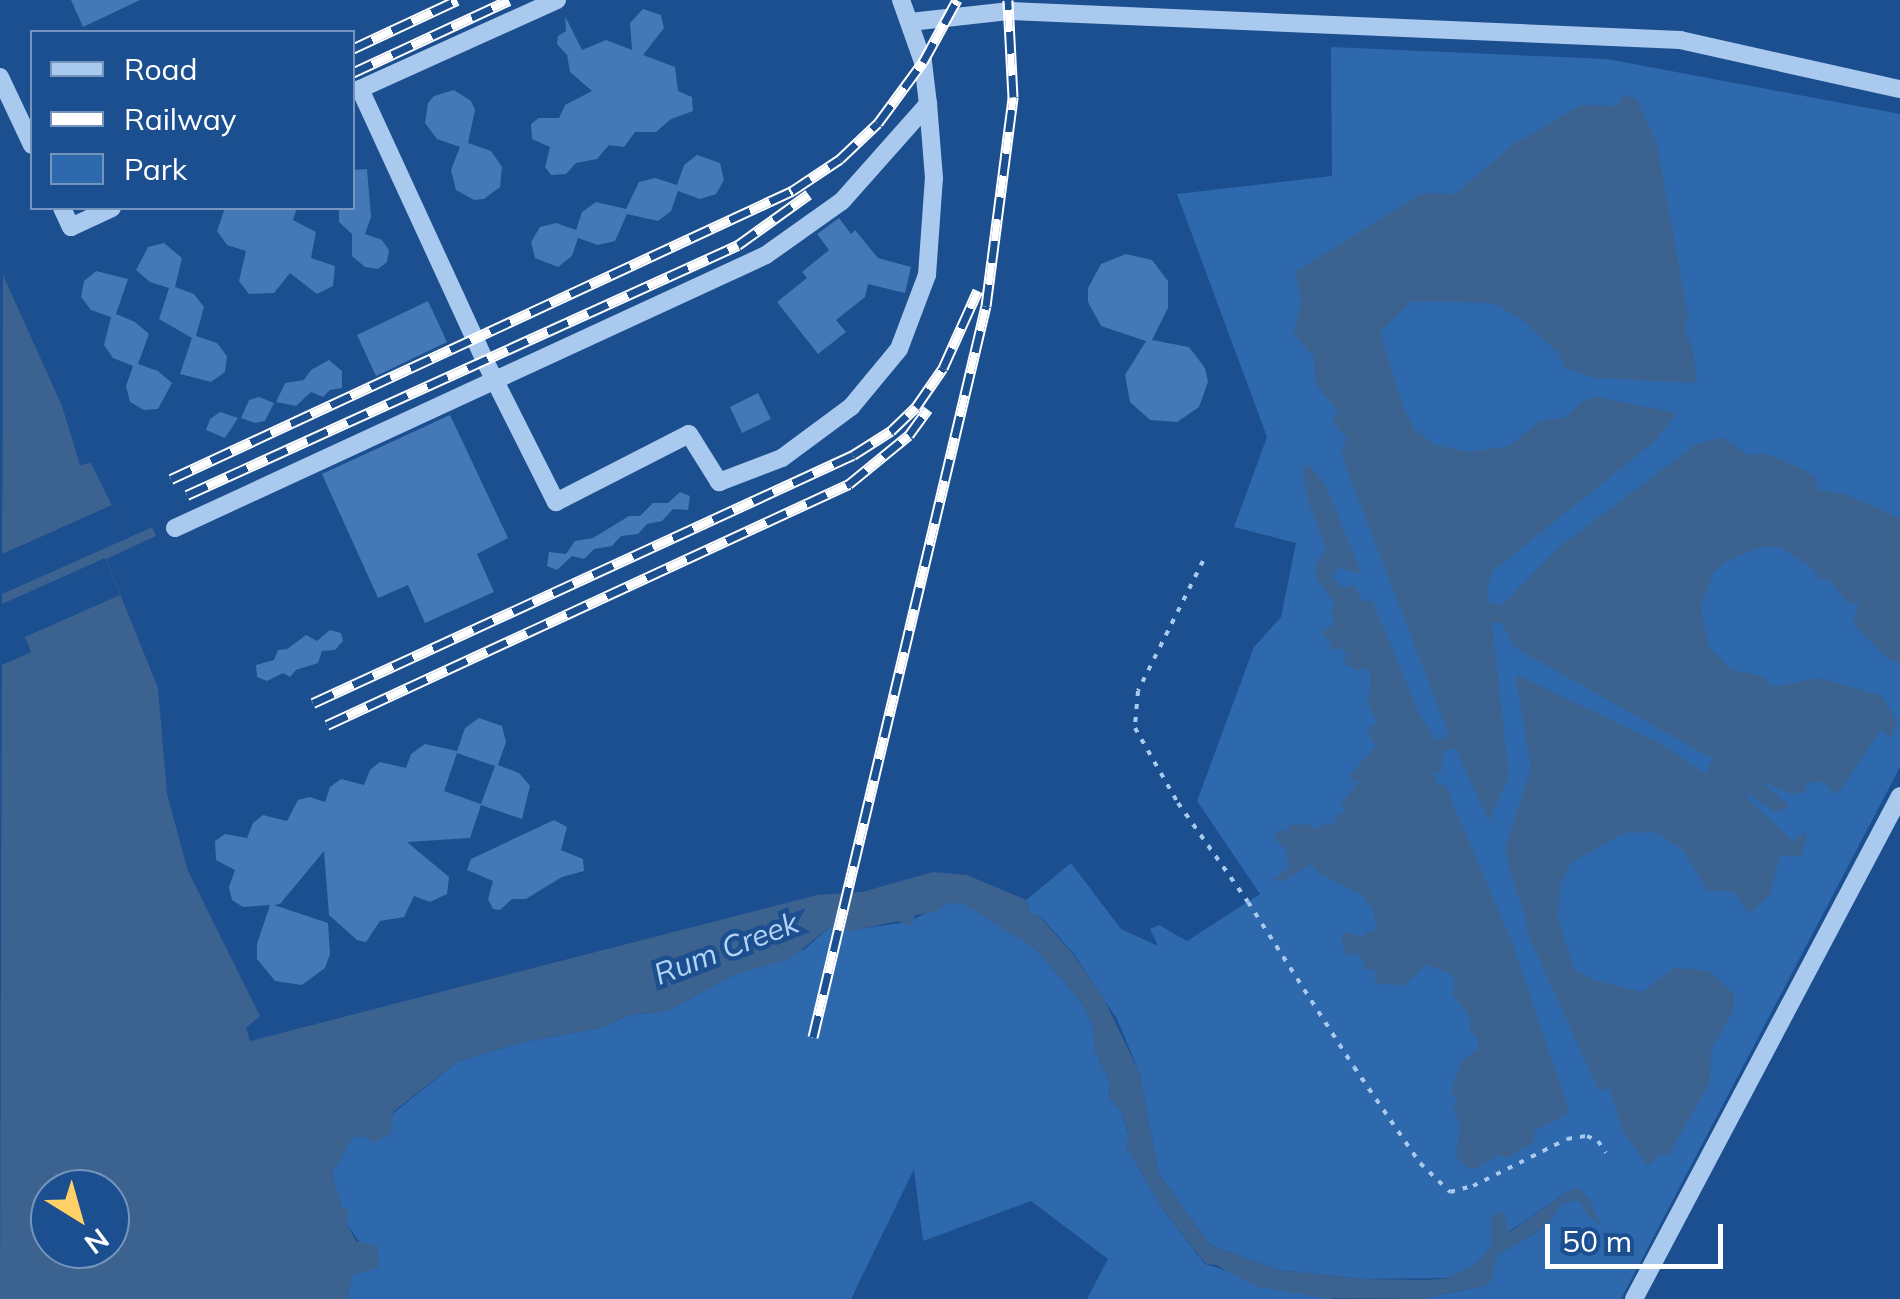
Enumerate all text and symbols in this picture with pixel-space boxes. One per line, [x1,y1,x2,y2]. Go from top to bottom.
legend [30,30,355,210]
text: Road [124,50,198,88]
text: Railway [124,100,237,138]
text: Park [124,150,187,188]
water label: Rum Creek [649,904,803,992]
north arrow [30,1169,130,1269]
scale bar [1550,1204,1728,1266]
text: N [78,1221,116,1262]
text: 50 m [1562,1222,1632,1260]

